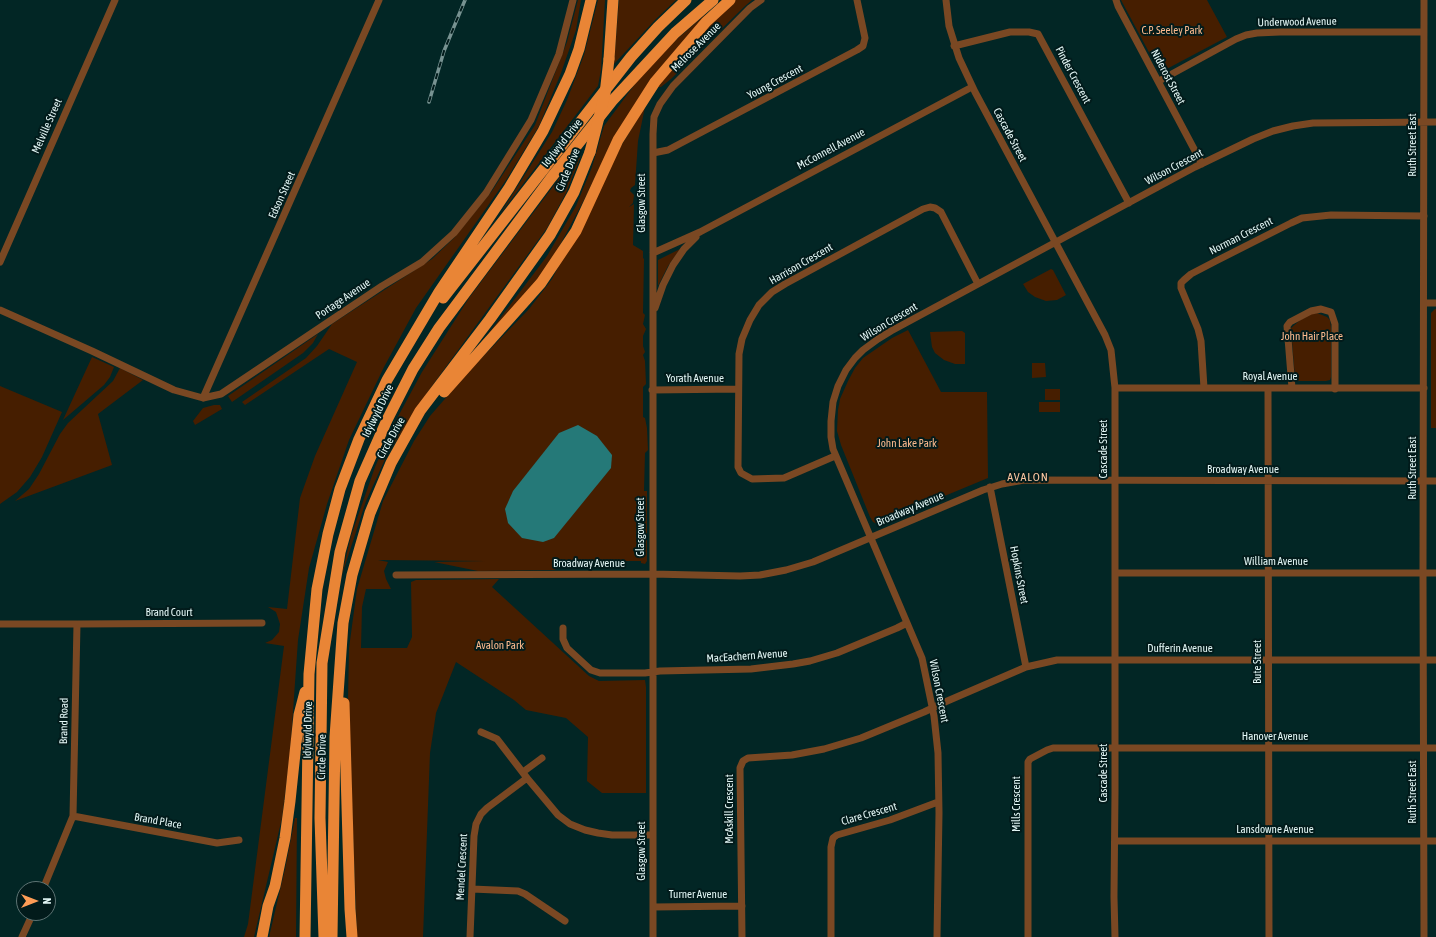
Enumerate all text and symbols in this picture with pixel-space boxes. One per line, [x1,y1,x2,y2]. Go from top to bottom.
street label: Underwood Avenue [1257,15,1337,29]
street label: Melrose Avenue [669,20,723,74]
park label: C.P. Seeley Park [1141,24,1203,38]
street label: Pinder Crescent [1052,44,1094,106]
street label: Niderost Street [1148,47,1188,107]
street label: Young Crescent [745,62,805,102]
street label: Melville Street [29,97,65,155]
street label: Cascade Street [990,106,1030,164]
street label: Ruth Street East [1406,113,1420,177]
street label: Idylwyld Drive [539,116,585,170]
street label: McConnell Avenue [795,126,867,172]
street label: Wilson Crescent [1143,146,1205,188]
street label: Circle Drive [553,147,583,193]
street label: Edson Street [266,170,298,220]
street label: Glasgow Street [635,173,649,233]
street label: Norman Crescent [1207,214,1275,258]
street label: Harrison Crescent [767,241,835,287]
street label: Portage Avenue [313,276,373,322]
street label: Wilson Crescent [858,300,920,344]
park label: John Hair Place [1281,330,1343,344]
street label: Royal Avenue [1243,370,1297,384]
street label: Yorath Avenue [666,372,724,386]
street label: Idylwyld Drive [360,382,396,440]
street label: Circle Drive [374,415,408,461]
street label: Cascade Street [1097,420,1111,478]
street label: Ruth Street East [1406,436,1420,500]
park label: John Lake Park [877,437,937,451]
street label: Broadway Avenue [1207,463,1279,477]
district label: AVALON [1007,470,1049,484]
street label: Broadway Avenue [874,489,946,529]
street label: Glasgow Street [634,497,648,557]
street label: Hopkins Street [1007,545,1031,605]
street label: William Avenue [1244,555,1308,569]
street label: Broadway Avenue [553,557,625,571]
street label: Brand Court [145,606,193,620]
park label: Avalon Park [476,639,524,653]
street label: Bute Street [1251,640,1265,684]
street label: Dufferin Avenue [1147,642,1213,656]
street label: MacEachern Avenue [706,647,788,665]
street label: Wilson Crescent [926,658,952,724]
street label: Brand Road [57,698,71,744]
street label: Idylwyld Drive [301,701,315,759]
street label: Hanover Avenue [1242,730,1308,744]
street label: Circle Drive [315,734,329,780]
street label: Cascade Street [1097,744,1111,802]
street label: Ruth Street East [1406,760,1420,824]
street label: McAskill Crescent [723,774,737,844]
street label: Mills Crescent [1010,776,1024,832]
street label: Clare Crescent [840,800,898,828]
street label: Brand Place [133,810,183,832]
street label: Glasgow Street [635,821,649,881]
street label: Lansdowne Avenue [1236,823,1314,837]
street label: Mendel Crescent [454,833,470,901]
north arrow [16,881,56,921]
street label: Turner Avenue [669,888,727,902]
text: N [41,898,53,904]

